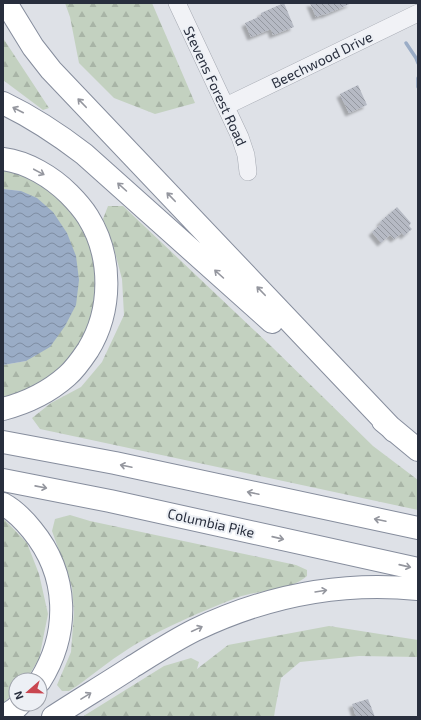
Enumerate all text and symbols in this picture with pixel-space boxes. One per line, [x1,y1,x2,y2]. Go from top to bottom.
street label: Stevens Forest Road [180,23,251,148]
street label: Beechwood Drive [268,28,375,91]
one-way arrow [77,98,87,108]
one-way arrow [12,106,24,113]
one-way arrow [33,169,45,176]
one-way arrow [117,183,127,192]
one-way arrow [167,192,176,202]
one-way arrow [214,270,224,279]
one-way arrow [256,286,266,296]
one-way arrow [120,461,133,469]
one-way arrow [34,484,47,492]
one-way arrow [247,488,260,496]
street label: Columbia Pike [166,504,256,541]
one-way arrow [374,516,387,524]
one-way arrow [271,534,284,542]
one-way arrow [398,563,411,571]
one-way arrow [314,587,327,595]
one-way arrow [191,625,203,632]
north arrow [8,672,48,712]
text: N [11,690,26,702]
one-way arrow [80,692,91,700]

